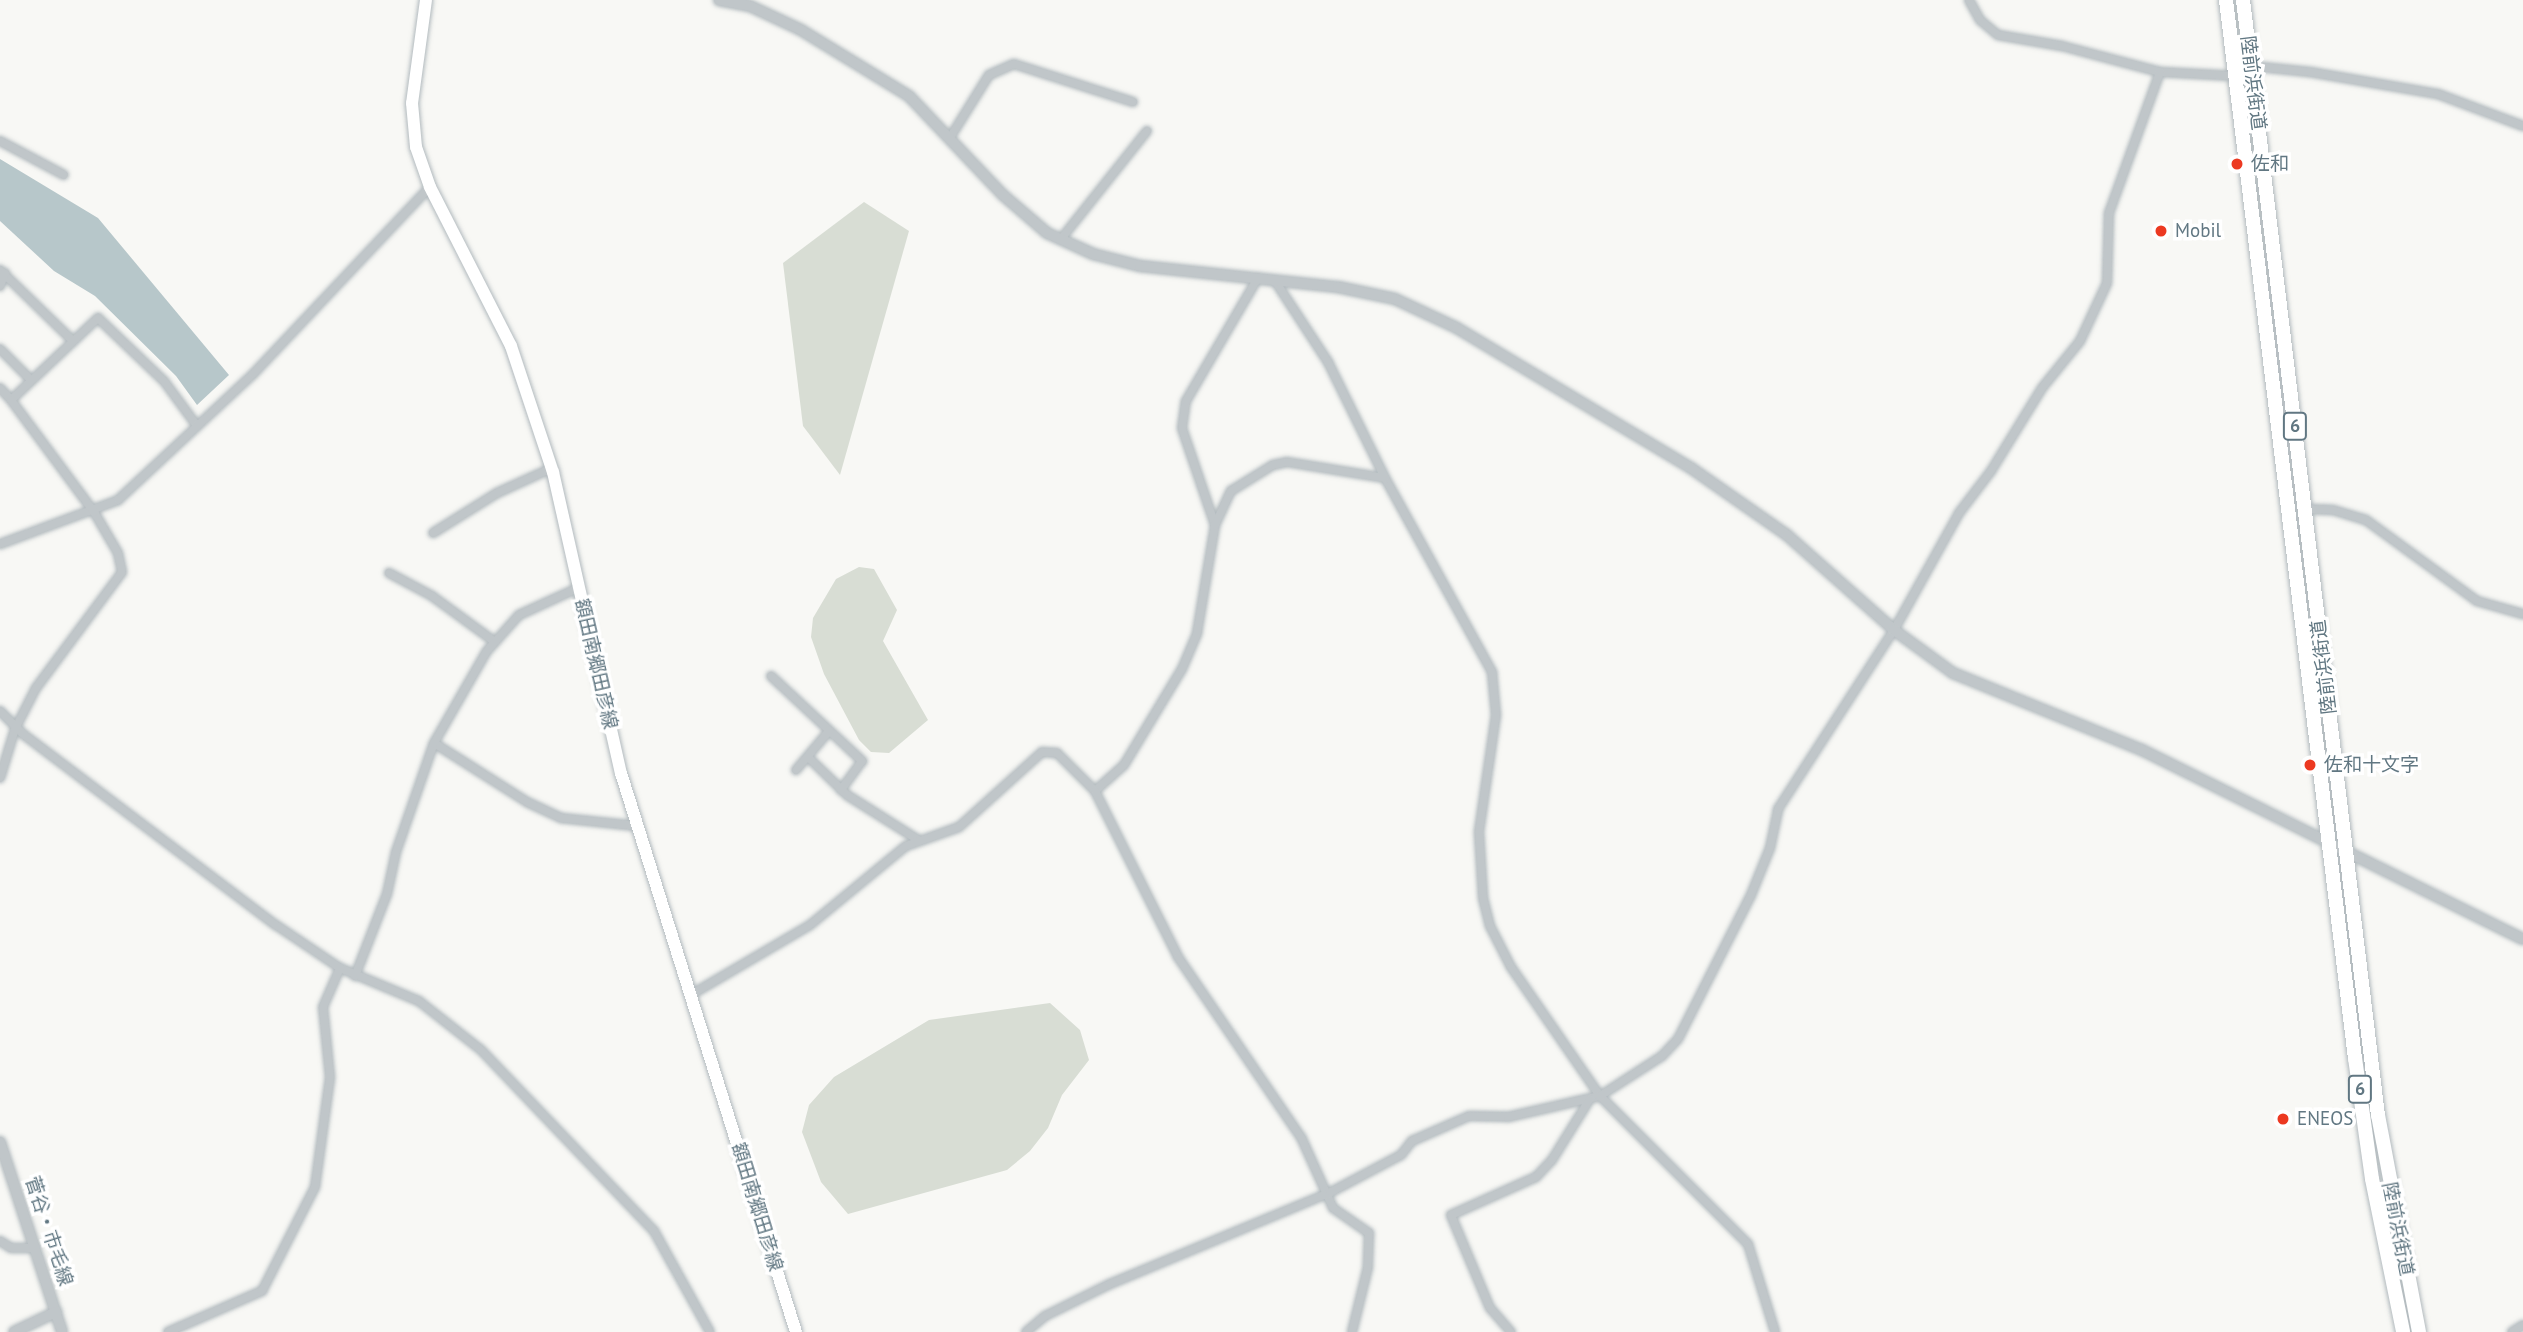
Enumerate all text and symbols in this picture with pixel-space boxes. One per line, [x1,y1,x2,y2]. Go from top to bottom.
street label: 陸前浜街道 [2236,34,2270,132]
place label: 佐和 [2251,153,2289,175]
marker: 佐和 [2229,156,2245,172]
place label: Mobil [2175,220,2221,242]
marker: Mobil [2153,223,2169,239]
road number: 6 [2283,412,2307,440]
street label: 額田南郷田彦線 [570,597,622,731]
street label: 陸前浜街道 [2307,618,2341,716]
place label: 佐和十文字 [2324,754,2419,776]
marker: 佐和十文字 [2302,757,2318,773]
road number: 6 [2348,1074,2372,1104]
place label: ENEOS [2297,1108,2353,1130]
marker: ENEOS [2275,1111,2291,1127]
street label: 額田南郷田彦線 [727,1140,787,1274]
street label: 菅谷・市毛線 [21,1173,77,1289]
street label: 陸前浜街道 [2378,1180,2418,1278]

